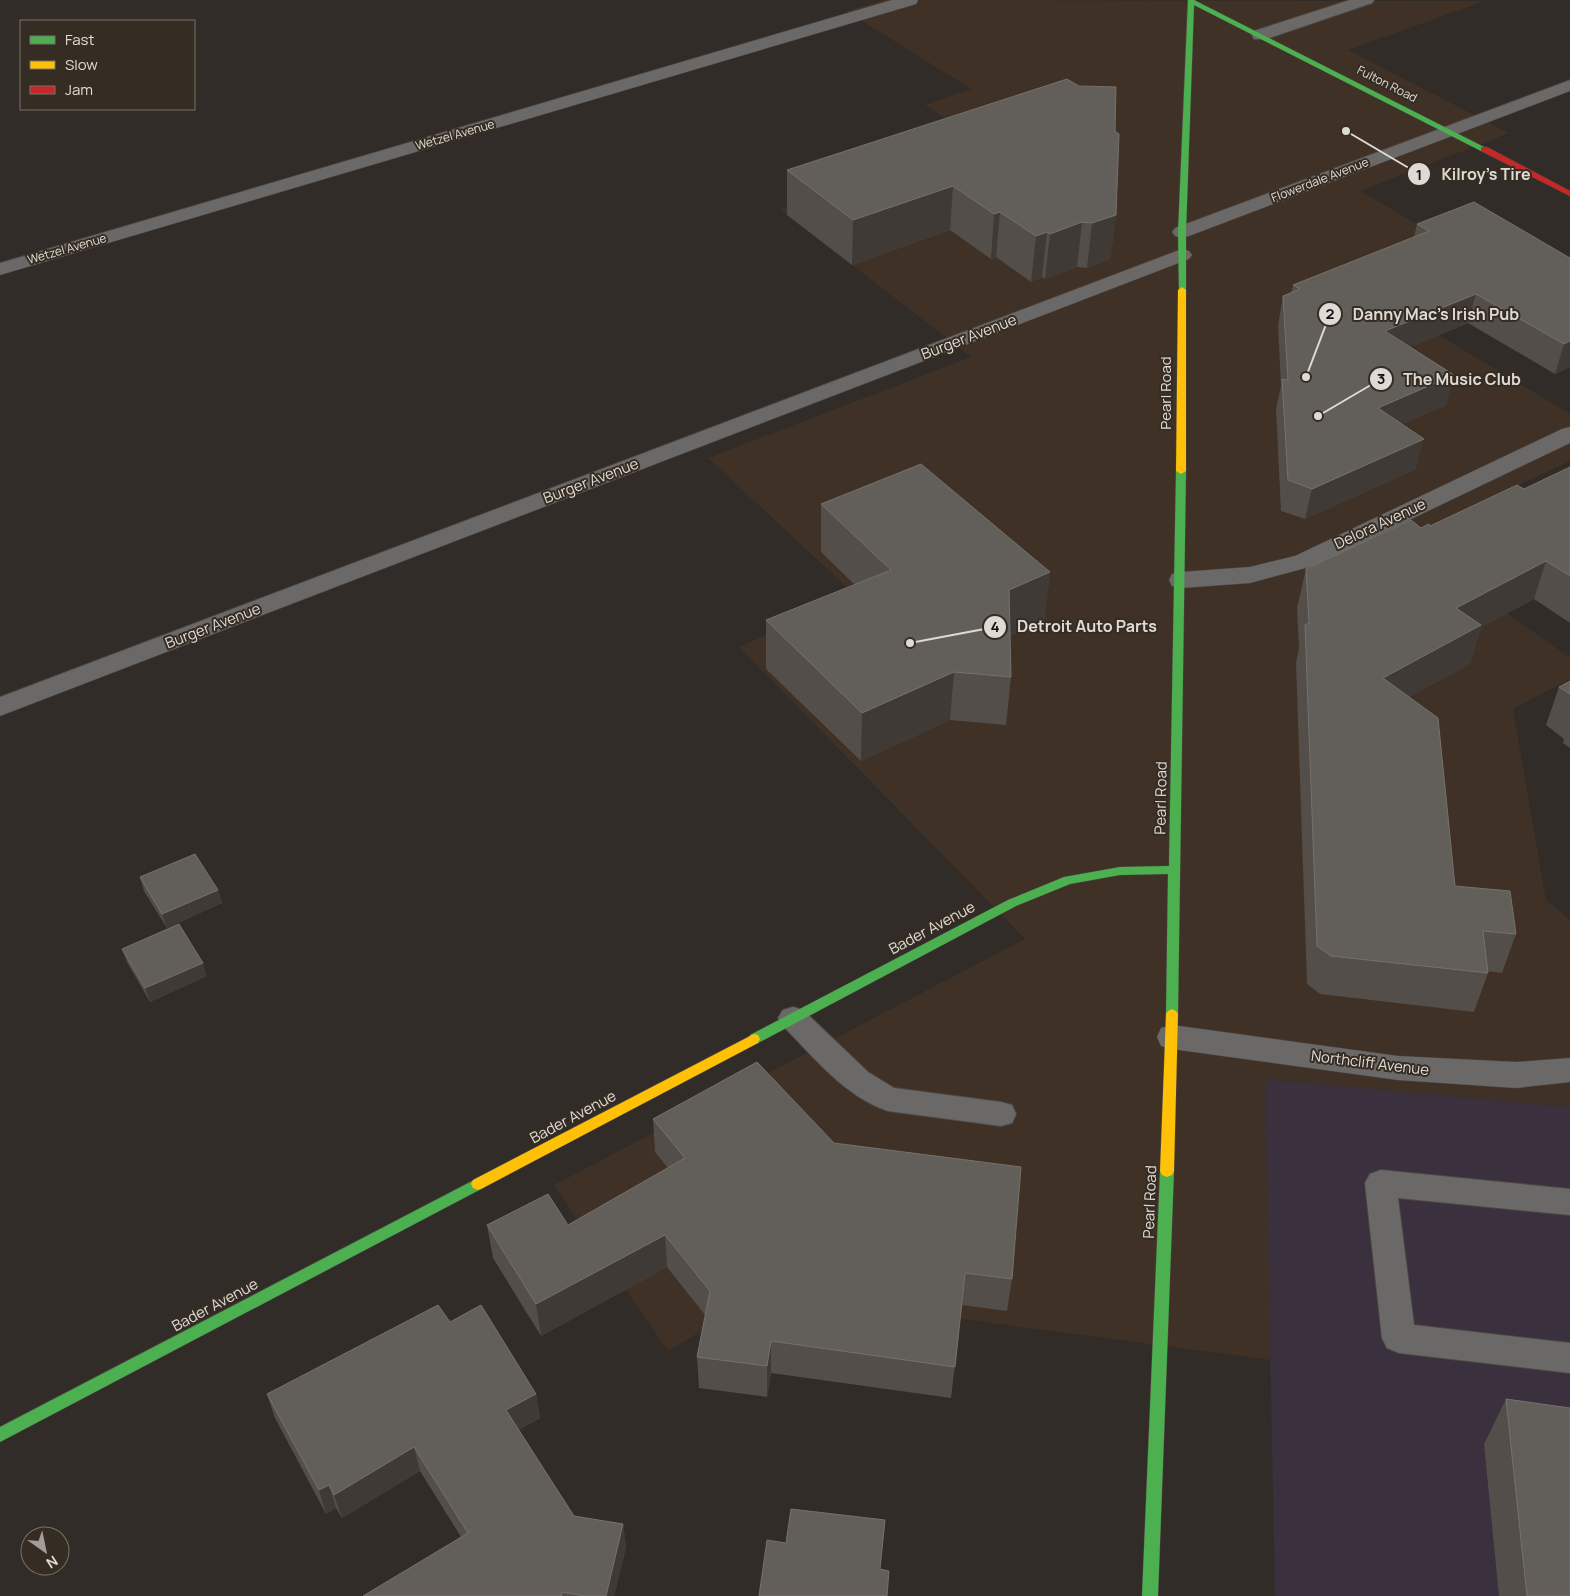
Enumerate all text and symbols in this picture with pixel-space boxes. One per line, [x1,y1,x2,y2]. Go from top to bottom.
legend [20,20,195,110]
text: Fast [65,29,94,50]
text: Slow [65,54,98,75]
street label: Fulton Road [1354,61,1420,106]
text: Jam [65,79,93,100]
street label: Wetzel Avenue [413,115,496,154]
street label: Flowerdale Avenue [1269,153,1371,206]
callout: Kilroy's Tire [1407,159,1540,190]
text: Kilroy's Tire [1441,163,1531,185]
text: 1 [1416,164,1422,185]
street label: Wetzel Avenue [25,229,108,268]
callout: Danny Mac's Irish Pub [1318,299,1529,330]
text: 2 [1326,303,1335,324]
text: Danny Mac's Irish Pub [1353,303,1519,325]
street label: Burger Avenue [918,309,1020,364]
street label: Pearl Road [1155,356,1176,430]
callout: The Music Club [1369,364,1531,395]
text: 3 [1377,368,1385,389]
text: The Music Club [1403,368,1521,390]
street label: Burger Avenue [540,453,642,508]
street label: Delora Avenue [1330,493,1429,554]
street label: Burger Avenue [162,598,264,653]
callout: Detroit Auto Parts [982,611,1167,642]
text: Detroit Auto Parts [1017,615,1157,637]
text: 4 [990,616,1000,637]
street label: Pearl Road [1149,761,1172,835]
street label: Bader Avenue [885,896,979,959]
street label: Northcliff Avenue [1310,1045,1431,1080]
street label: Bader Avenue [526,1085,620,1148]
street label: Pearl Road [1138,1165,1161,1239]
street label: Bader Avenue [168,1273,262,1336]
north arrow [20,1526,70,1576]
text: N [43,1552,62,1573]

